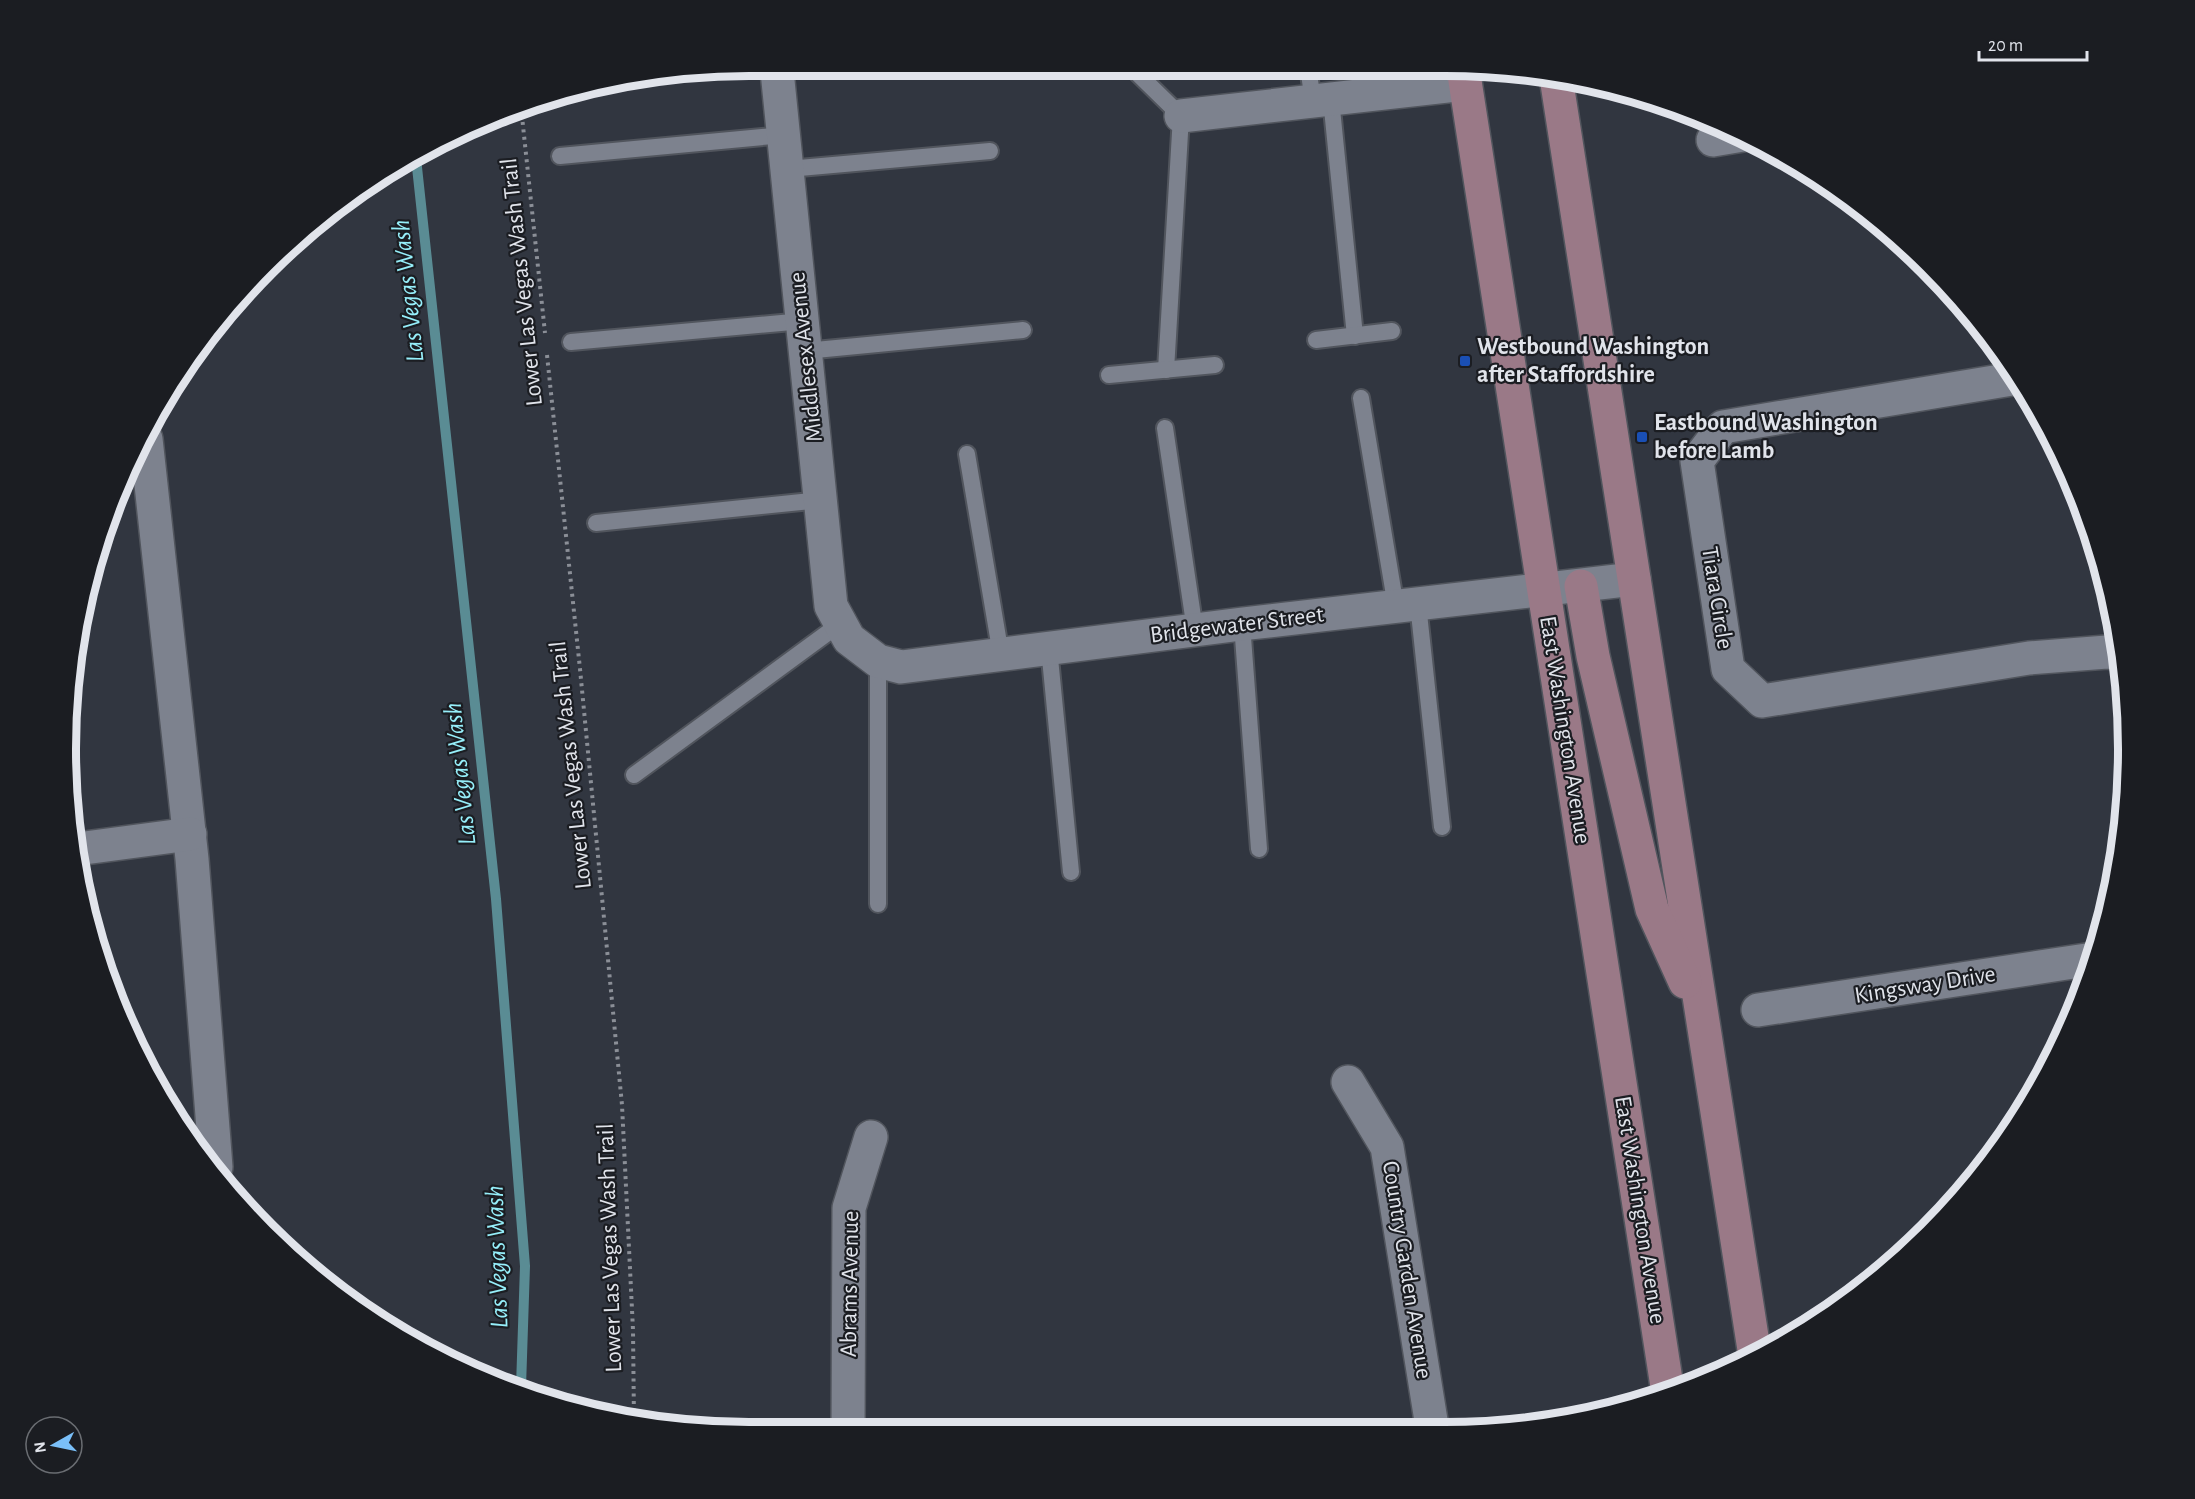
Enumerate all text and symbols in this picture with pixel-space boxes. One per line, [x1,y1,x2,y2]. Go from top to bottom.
scale bar [1979,24,2087,62]
text: 20 m [1988,37,2023,55]
street label: Lower Las Vegas Wash Trail [497,157,547,407]
water label: Las Vegas Wash [388,218,428,364]
street label: Middlesex Avenue [785,271,827,443]
place label: Westbound Washington after Staffordshire [1477,335,1709,387]
marker: Westbound Washington after Staffordshire [1458,354,1472,368]
place label: Eastbound Washington before Lamb [1654,411,1878,463]
marker: Eastbound Washington before Lamb [1635,430,1649,444]
street label: Tiara Circle [1697,545,1737,651]
street label: Bridgewater Street [1149,602,1326,648]
street label: East Washington Avenue [1535,614,1595,846]
street label: Lower Las Vegas Wash Trail [546,640,596,890]
water label: Las Vegas Wash [440,701,480,847]
street label: Kingsway Drive [1853,962,1997,1008]
street label: East Washington Avenue [1610,1094,1670,1326]
street label: Lower Las Vegas Wash Trail [594,1123,626,1373]
street label: Country Garden Avenue [1378,1159,1436,1381]
water label: Las Vegas Wash [482,1185,512,1329]
street label: Abrams Avenue [837,1211,863,1357]
north arrow [24,1415,84,1475]
text: N [31,1440,49,1454]

